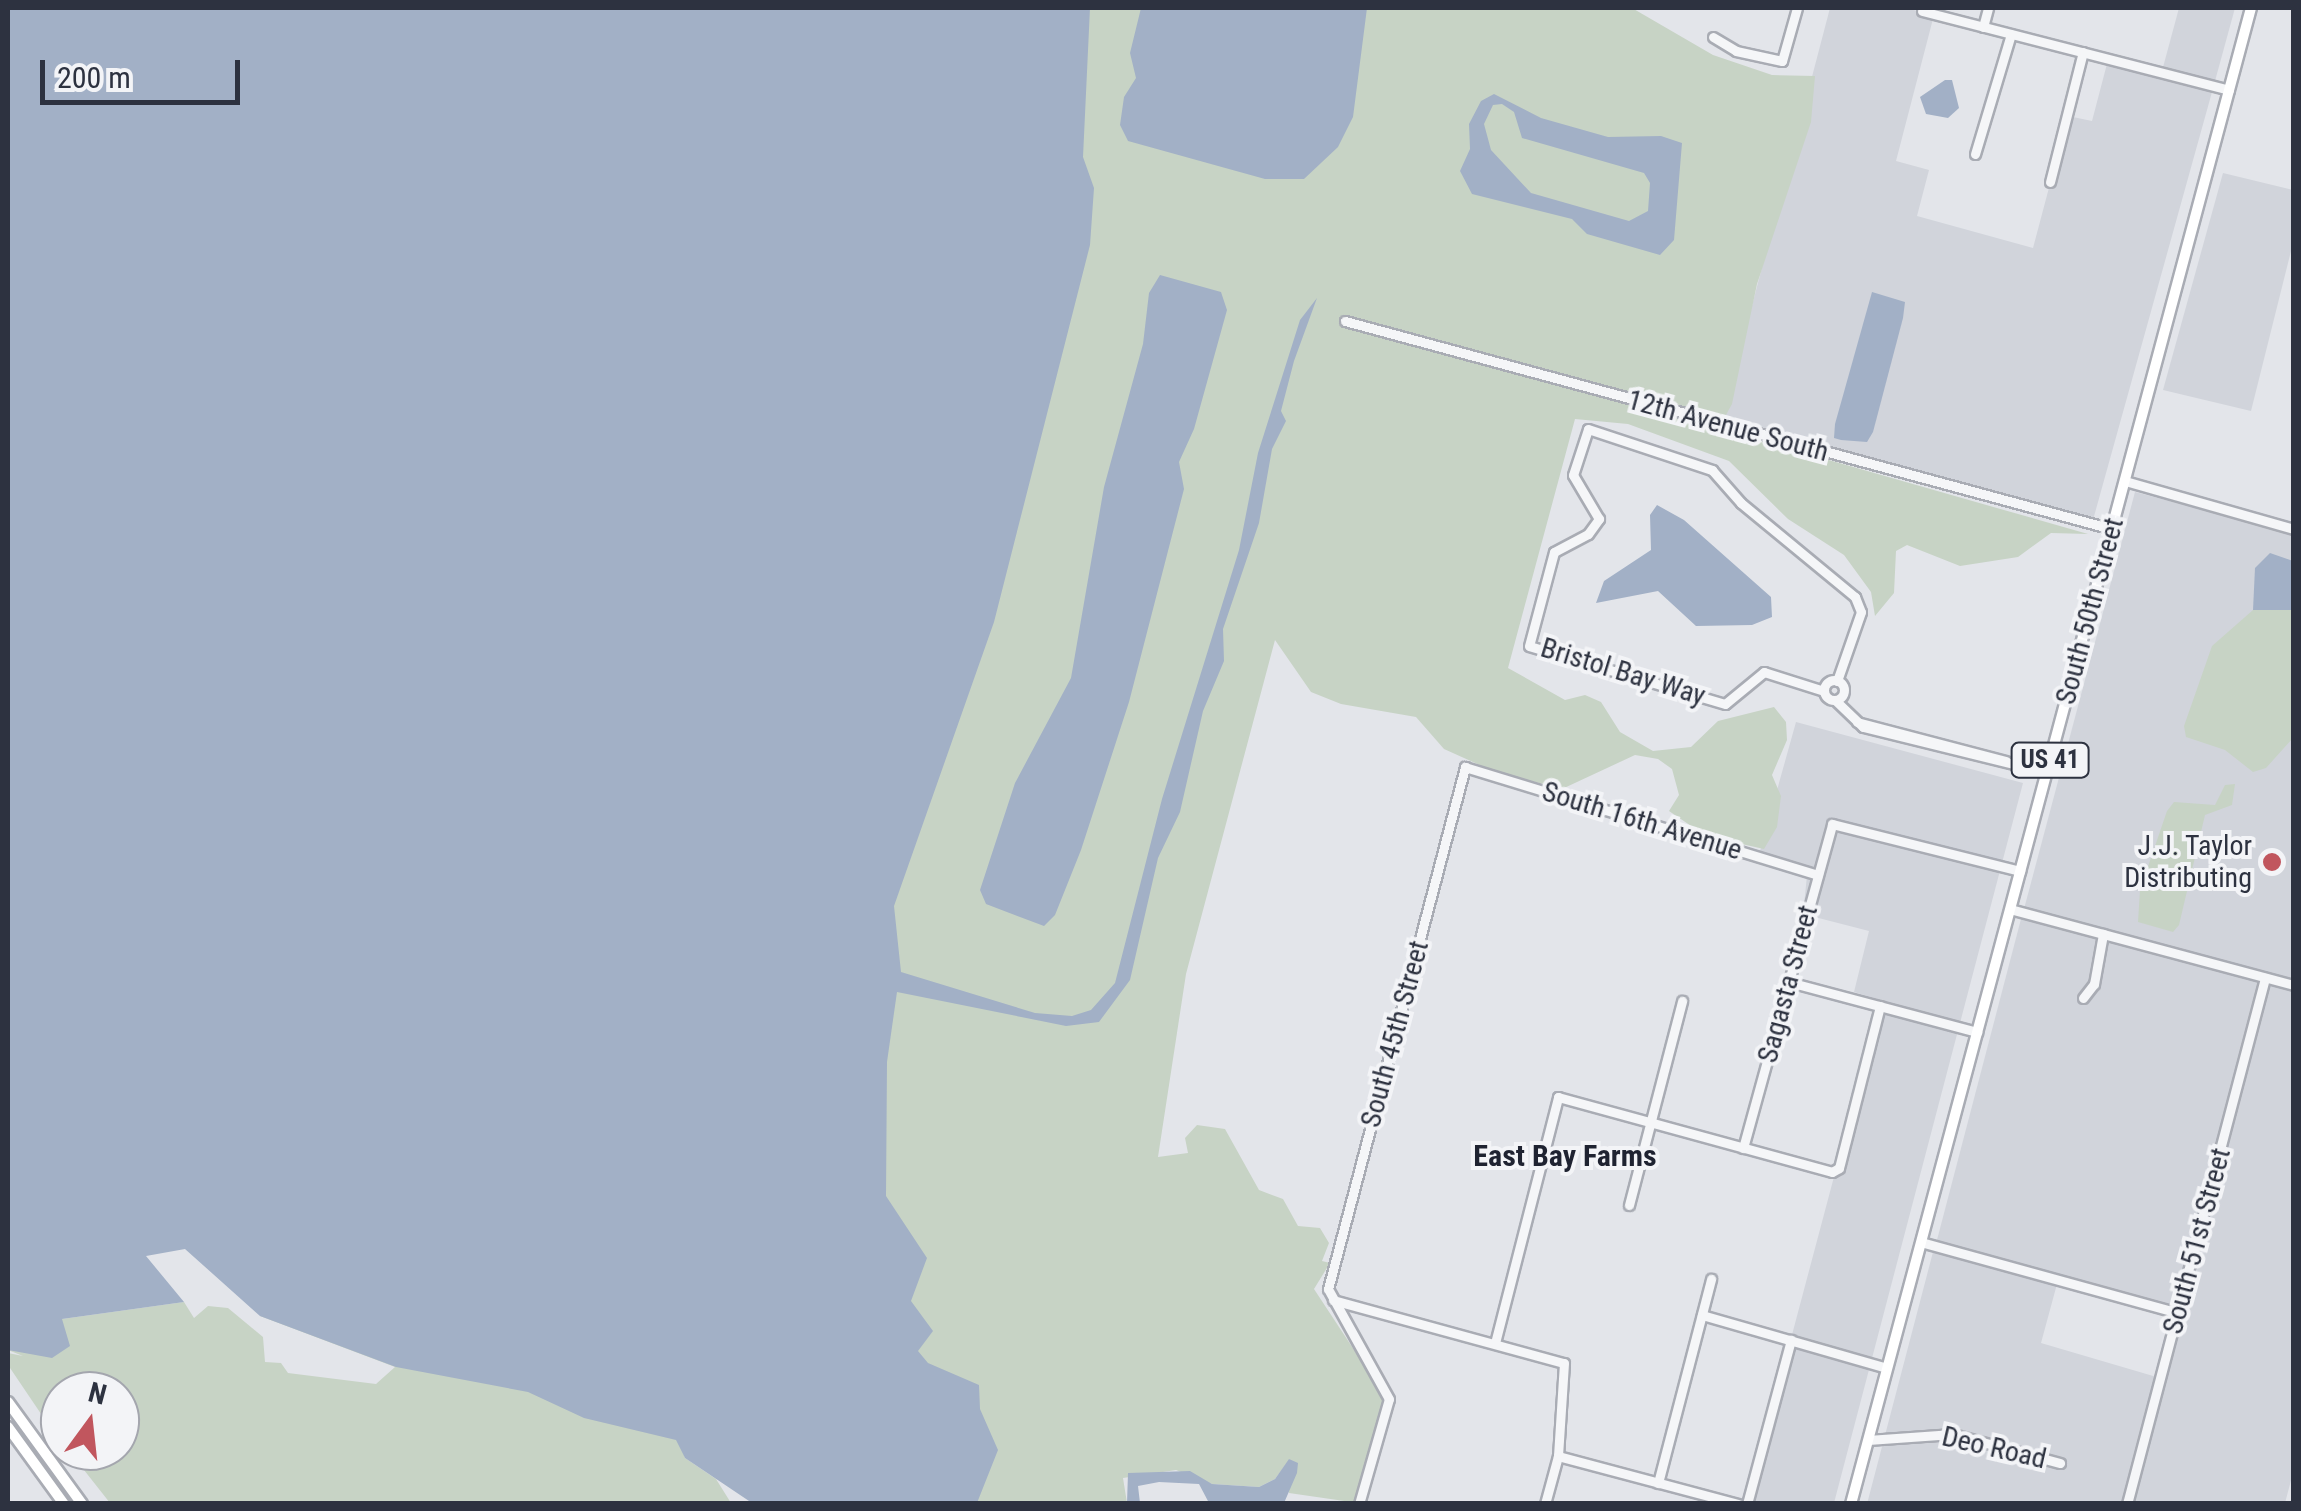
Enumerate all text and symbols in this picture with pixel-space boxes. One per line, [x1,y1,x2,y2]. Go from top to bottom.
scale bar [45,40,245,102]
text: 200 m [57,60,131,95]
street label: 12th Avenue South [1624,383,1832,469]
street label: South 50th Street [2049,514,2131,708]
street label: Bristol Bay Way [1537,631,1709,713]
road number: US 41 [2010,740,2090,780]
street label: South 16th Avenue [1538,775,1746,867]
place label: J.J. Taylor Distributing [2124,829,2252,895]
marker: J.J. Taylor Distributing [2261,851,2283,873]
street label: Sagasta Street [1751,902,1825,1066]
street label: South 45th Street [1354,937,1436,1131]
district label: East Bay Farms [1473,1138,1657,1174]
street label: South 51st Street [2156,1144,2238,1338]
north arrow [40,1371,140,1471]
text: N [85,1375,110,1412]
street label: Deo Road [1939,1420,2049,1476]

